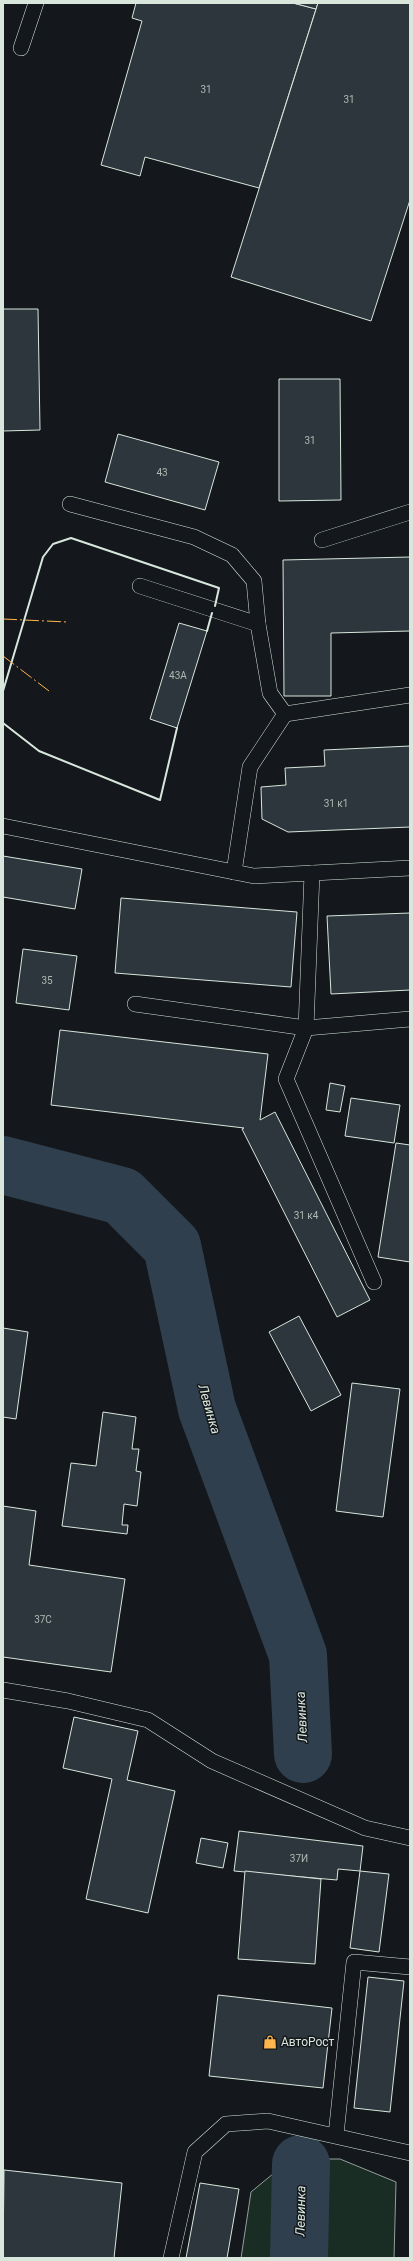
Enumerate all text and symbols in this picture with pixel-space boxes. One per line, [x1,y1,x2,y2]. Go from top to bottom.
house number: 31 [200,84,212,95]
house number: 31 [343,94,355,105]
house number: 31 [304,435,316,446]
house number: 43 [156,467,168,478]
house number: 43А [169,670,187,681]
house number: 31 к1 [324,798,348,809]
house number: 35 [41,975,53,986]
house number: 31 к4 [294,1210,319,1221]
water label: Левинка [195,1382,224,1436]
house number: 37С [34,1614,52,1625]
water label: Левинка [293,1691,310,1744]
house number: 37И [290,1853,308,1864]
shop icon: АвтоРост [262,2034,278,2050]
place label: АвтоРост [281,2035,335,2049]
water label: Левинка [293,2185,308,2238]

